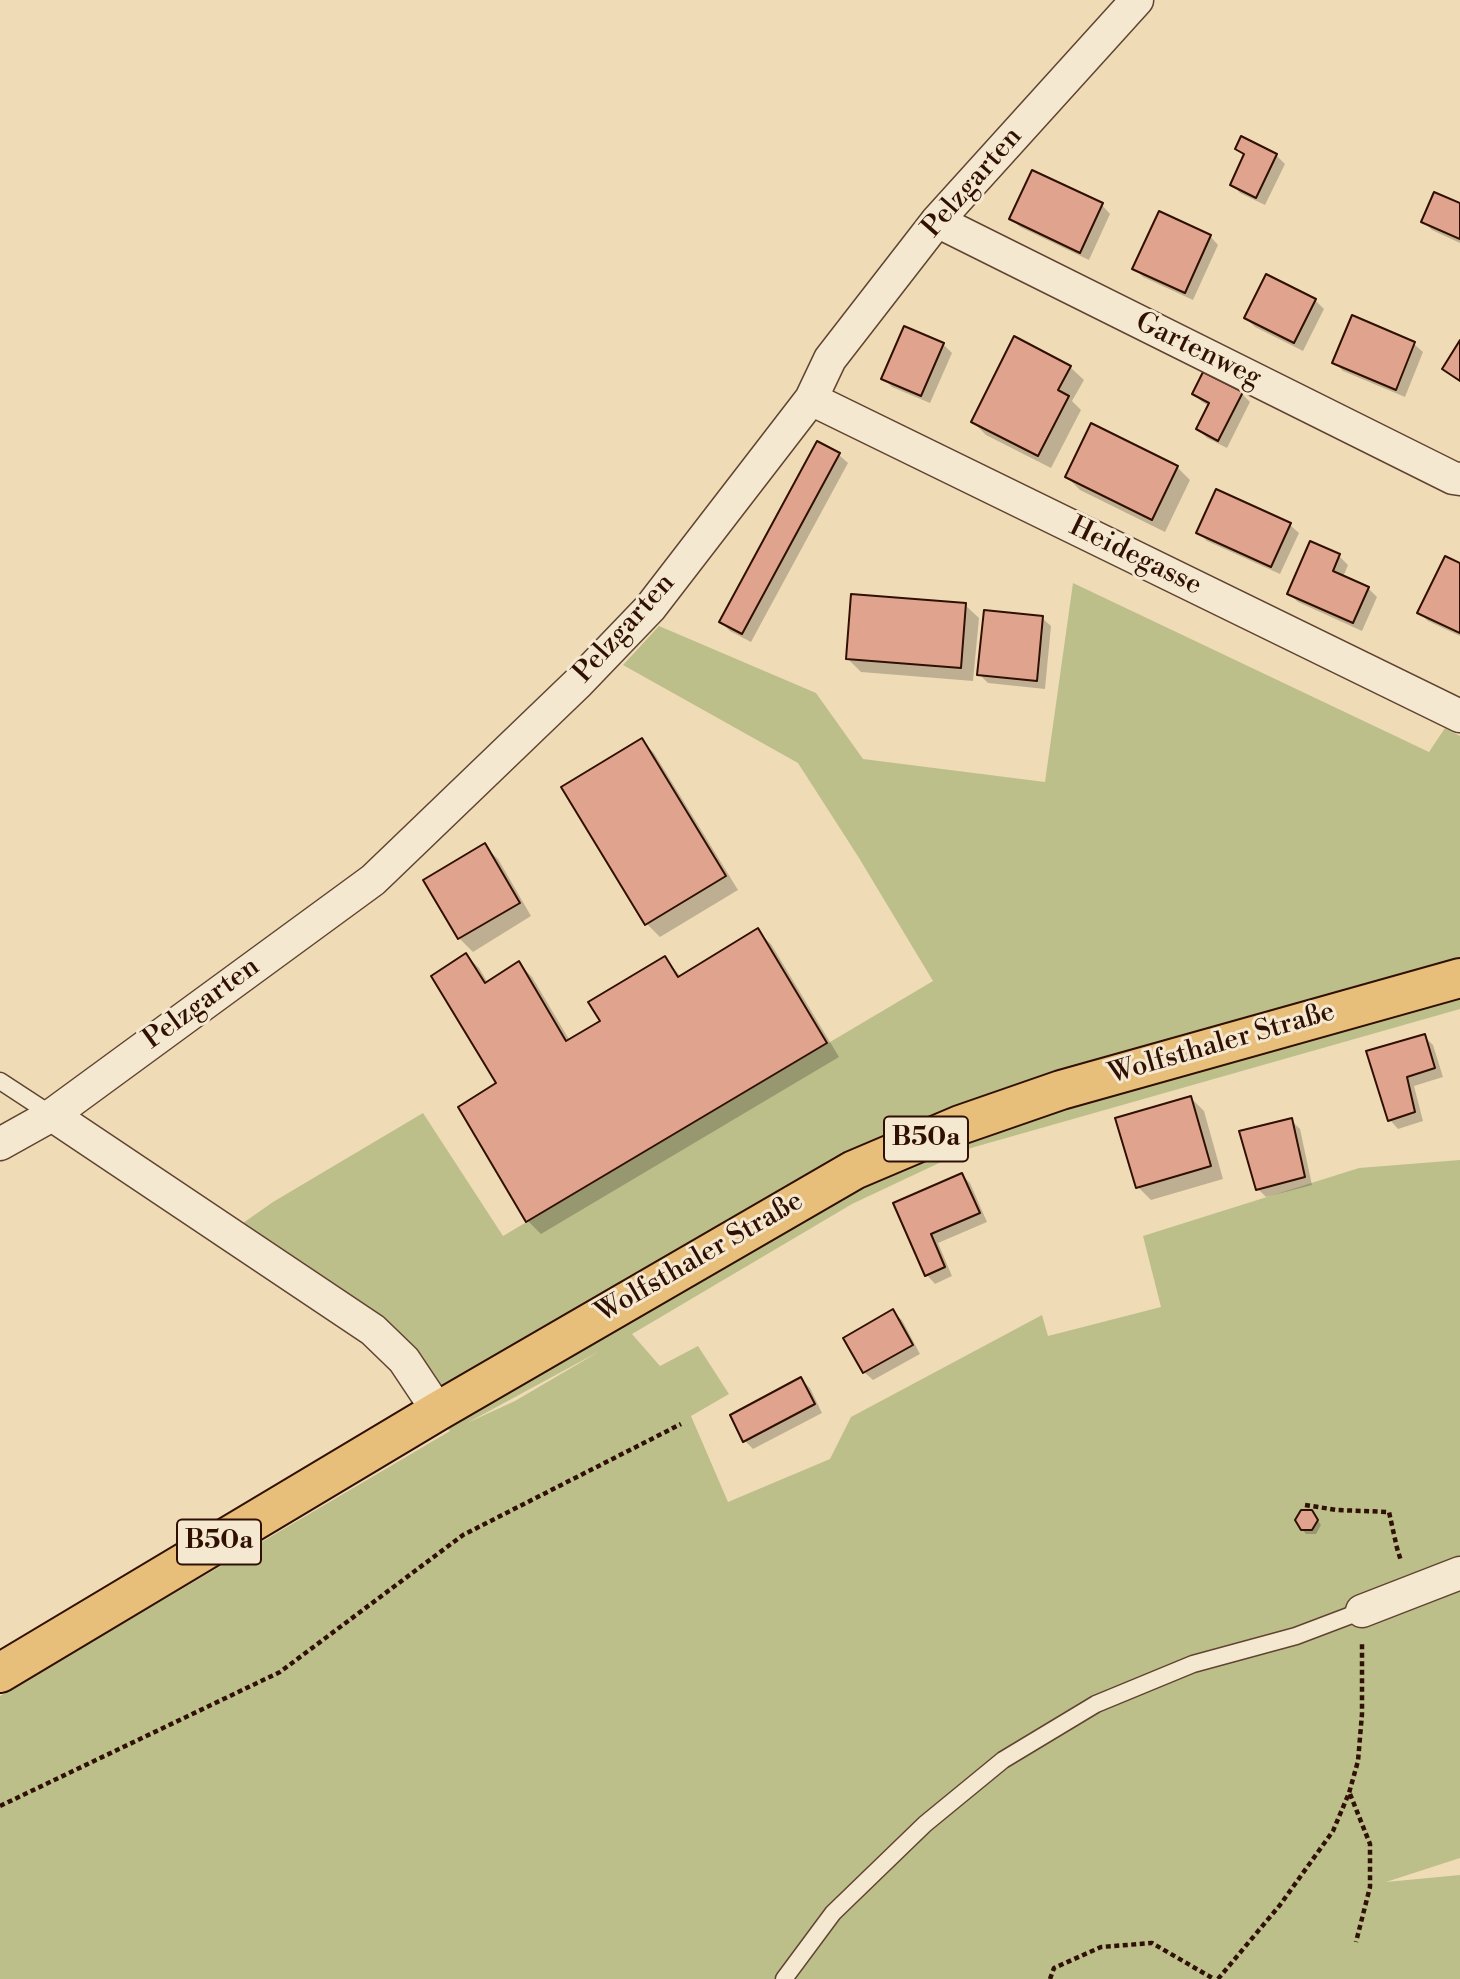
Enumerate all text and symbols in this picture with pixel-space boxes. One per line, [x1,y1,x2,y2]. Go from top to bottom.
street label: Pelzgarten [916,121,1030,245]
street label: Gartenweg [1130,306,1266,396]
street label: Heidegasse [1063,511,1207,603]
street label: Pelzgarten [567,567,683,691]
street label: Pelzgarten [137,951,267,1057]
street label: Wolfsthaler Straße [1105,996,1339,1092]
road number: B50a [884,1116,968,1162]
street label: Wolfsthaler Straße [590,1185,810,1331]
road number: B50a [177,1520,261,1564]

